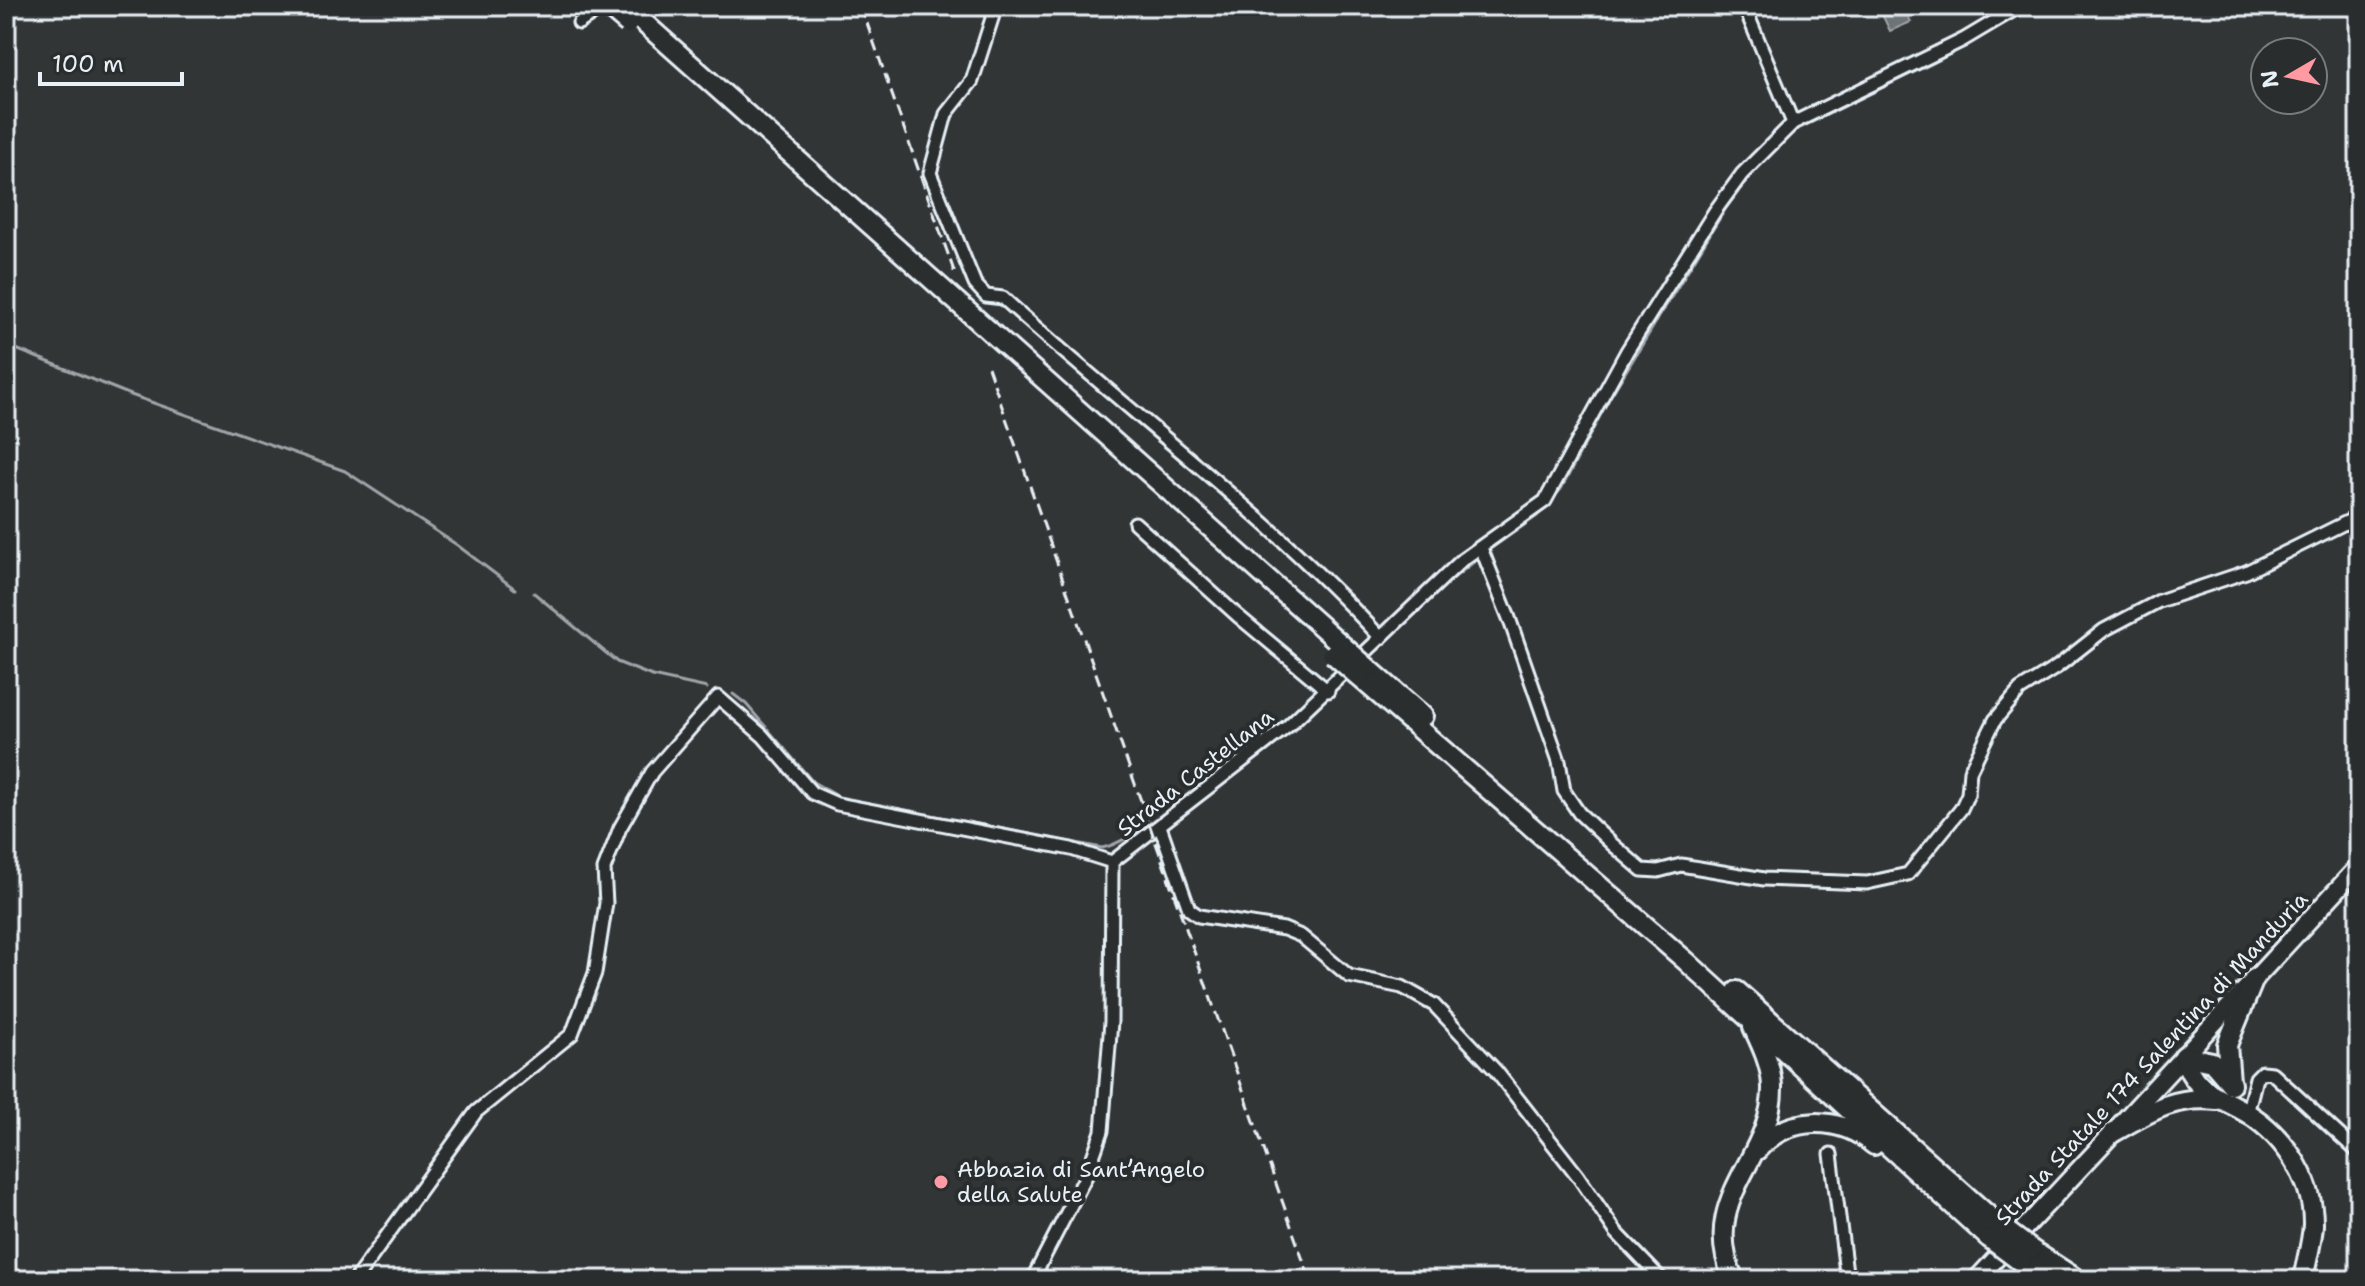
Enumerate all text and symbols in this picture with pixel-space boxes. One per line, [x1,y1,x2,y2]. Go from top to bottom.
scale bar [40,36,182,86]
north arrow [2249,36,2329,116]
text: 100 m [52,48,124,80]
text: N [2254,68,2285,90]
street label: Strada Castellana [1111,702,1280,843]
street label: Strada Statale 174 Salentina di Manduria [1989,885,2314,1231]
place label: Abbazia di Sant’Angelo della Salute [957,1155,1205,1209]
marker: Abbazia di Sant’Angelo della Salute [932,1173,950,1191]

